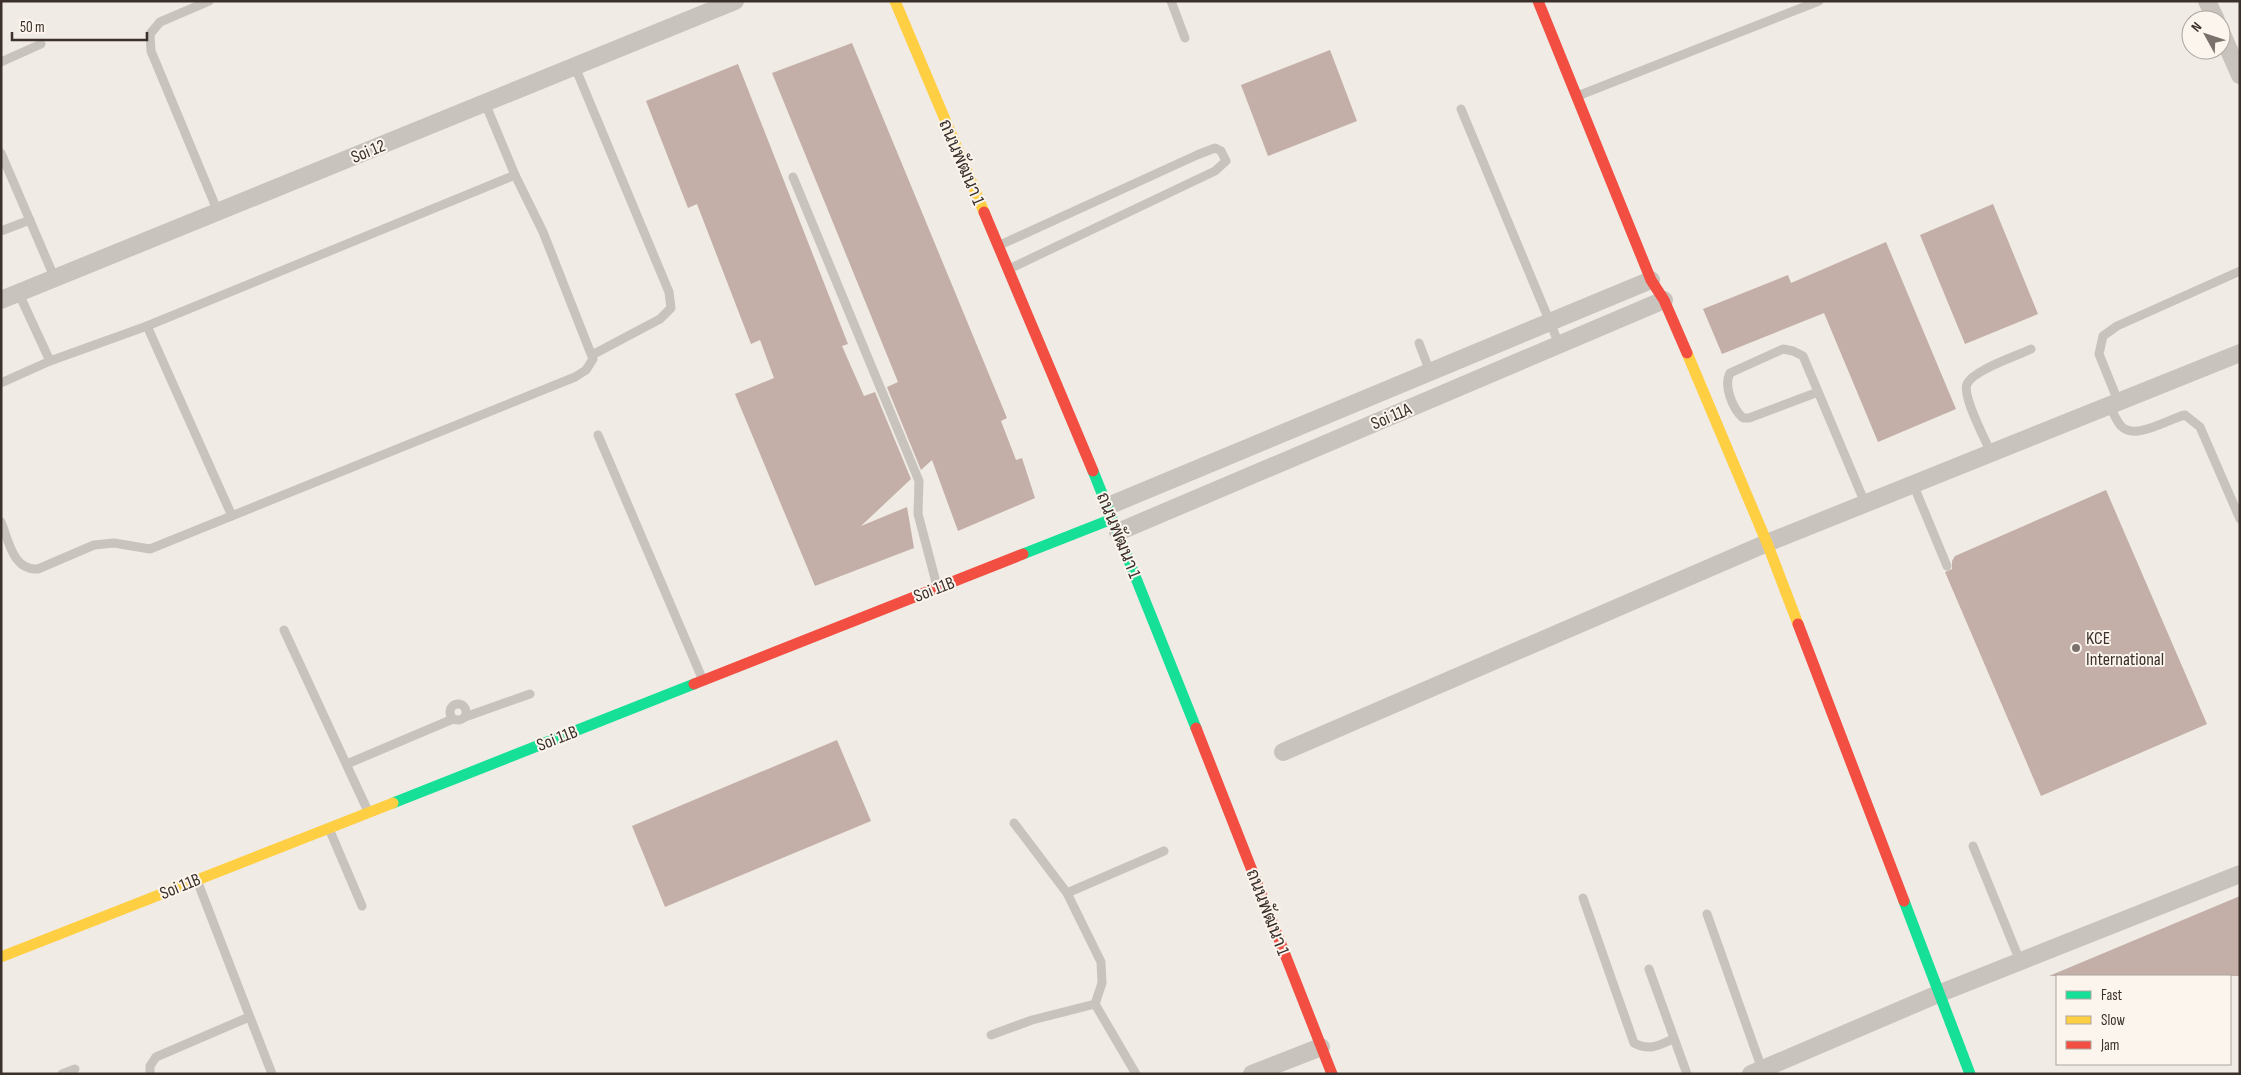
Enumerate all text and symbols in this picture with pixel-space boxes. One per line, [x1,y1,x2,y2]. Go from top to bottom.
scale bar [12,10,148,42]
north arrow [2181,10,2231,60]
text: 50 m [20,18,45,37]
text: N [2188,19,2205,35]
street label: ถนนพัฒนา 1 [934,116,990,209]
street label: Soi 12 [348,135,388,168]
street label: Soi 11A [1368,398,1415,434]
street label: ถนนพัฒนา 1 [1092,489,1146,582]
street label: Soi 11B [911,572,958,607]
place label: KCE International [2086,628,2164,670]
marker: KCE International [2070,642,2082,654]
street label: Soi 11B [534,721,581,756]
street label: ถนนพัฒนา 1 [1241,866,1295,959]
street label: Soi 11B [157,869,204,904]
legend [2056,975,2231,1065]
text: Fast [2101,986,2123,1005]
text: Slow [2101,1011,2125,1030]
text: Jam [2100,1036,2119,1055]

